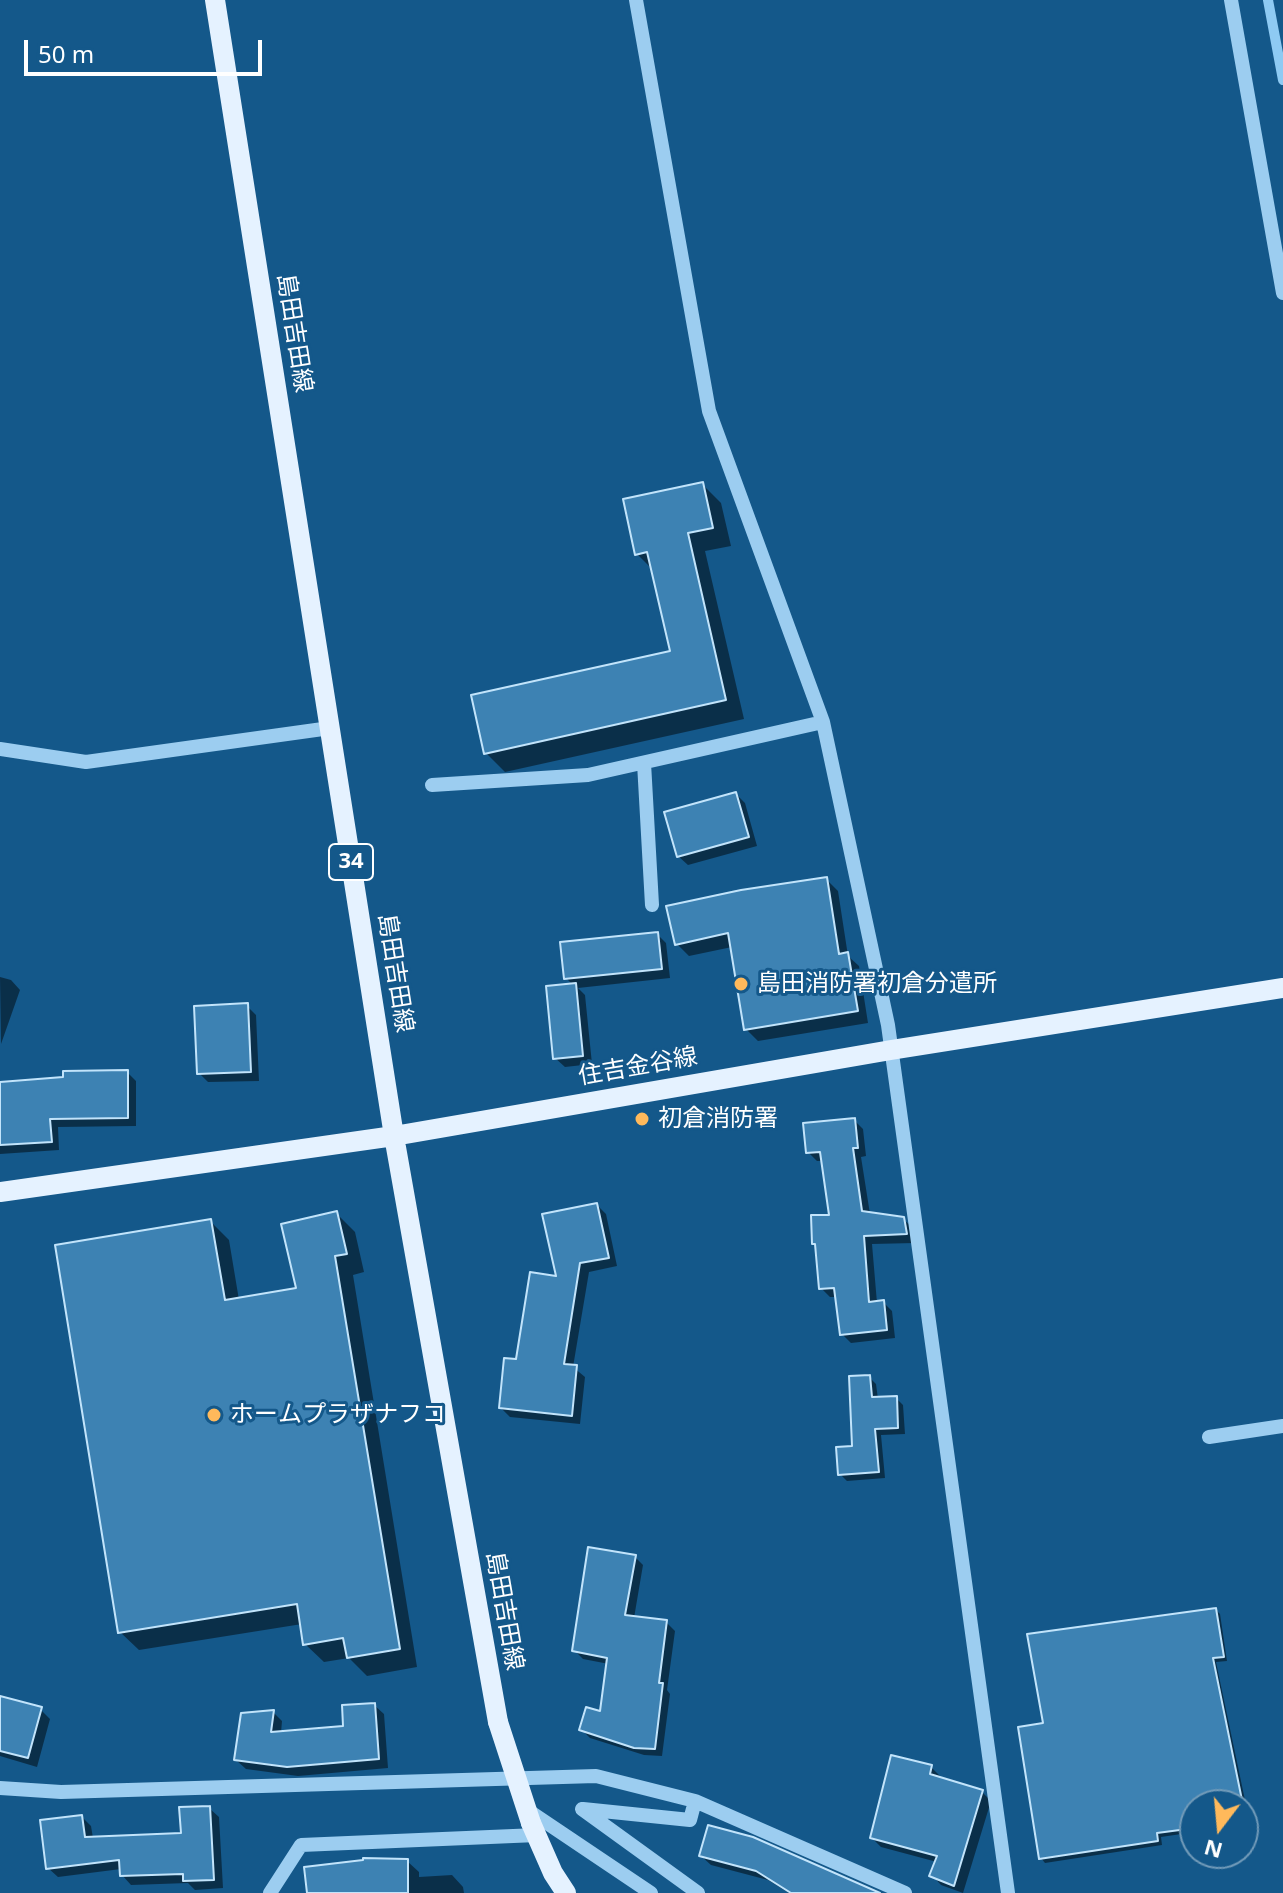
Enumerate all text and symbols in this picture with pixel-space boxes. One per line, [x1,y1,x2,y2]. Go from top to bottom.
scale bar [28,24,266,74]
text: 50 m [38,37,94,70]
street label: 島田吉田線 [270,271,318,395]
road number: 34 [329,844,373,880]
street label: 島田吉田線 [371,911,419,1035]
place label: 島田消防署初倉分遣所 [757,970,997,998]
marker: 島田消防署初倉分遣所 [732,975,750,993]
street label: 住吉金谷線 [576,1042,700,1092]
place label: 初倉消防署 [658,1105,778,1133]
marker: 初倉消防署 [633,1110,651,1128]
place label: ホームプラザナフコ [230,1401,446,1429]
marker: ホームプラザナフコ [205,1406,223,1424]
street label: 島田吉田線 [479,1549,529,1673]
north arrow [1179,1789,1259,1869]
text: N [1200,1833,1226,1867]

